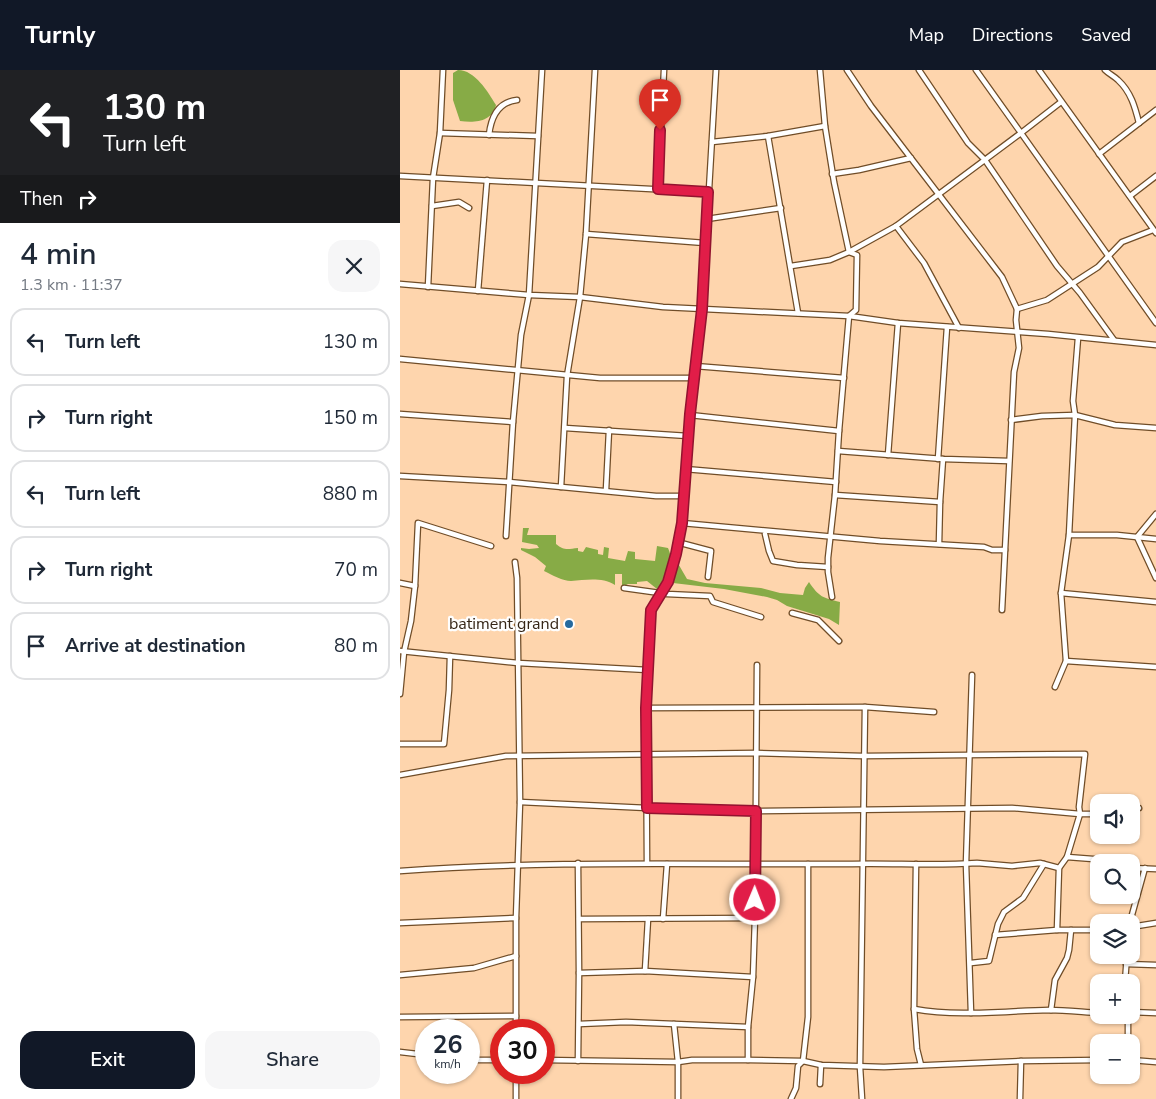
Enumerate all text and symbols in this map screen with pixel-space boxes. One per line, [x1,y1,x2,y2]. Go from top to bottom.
text: Turnly [25,19,95,51]
text: Map [909,23,944,47]
text: Directions [972,23,1053,47]
text: Saved [1081,23,1131,47]
pin [639,79,681,130]
text: 130 m [103,84,206,131]
icon: arrive [646,86,674,114]
icon: left [20,90,85,155]
text: Turn left [103,129,186,159]
icon: right [73,185,101,213]
text: Then [20,186,63,212]
text: 4 min [20,234,96,275]
button: close [328,240,380,292]
text: 1.3 km · 11:37 [20,274,123,296]
icon: left [22,328,50,356]
text: Turn left [65,329,140,355]
text: 130 m [323,329,378,355]
icon: right [22,404,50,432]
text: Turn right [65,405,152,431]
text: 150 m [323,405,378,431]
icon: left [22,480,50,508]
text: Turn left [65,481,140,507]
text: 880 m [323,481,378,507]
icon: right [22,556,50,584]
text: Turn right [65,557,152,583]
text: 70 m [334,557,378,583]
place label: batiment grand [449,613,559,635]
marker: batiment grand [563,618,575,630]
icon: arrive [22,632,50,660]
text: Arrive at destination [65,633,246,659]
text: 80 m [334,633,378,659]
map controls [1090,794,1140,1084]
button: sound [1090,794,1140,844]
button: search [1090,854,1140,904]
position arrow [728,873,780,925]
button: layers [1090,914,1140,964]
button: + [1090,974,1140,1024]
speed limit sign: 30 [490,1019,555,1084]
text: 26 [432,1028,463,1062]
button: Exit [20,1031,195,1089]
button: Share [205,1031,380,1089]
button: − [1090,1034,1140,1084]
text: km/h [434,1056,461,1072]

